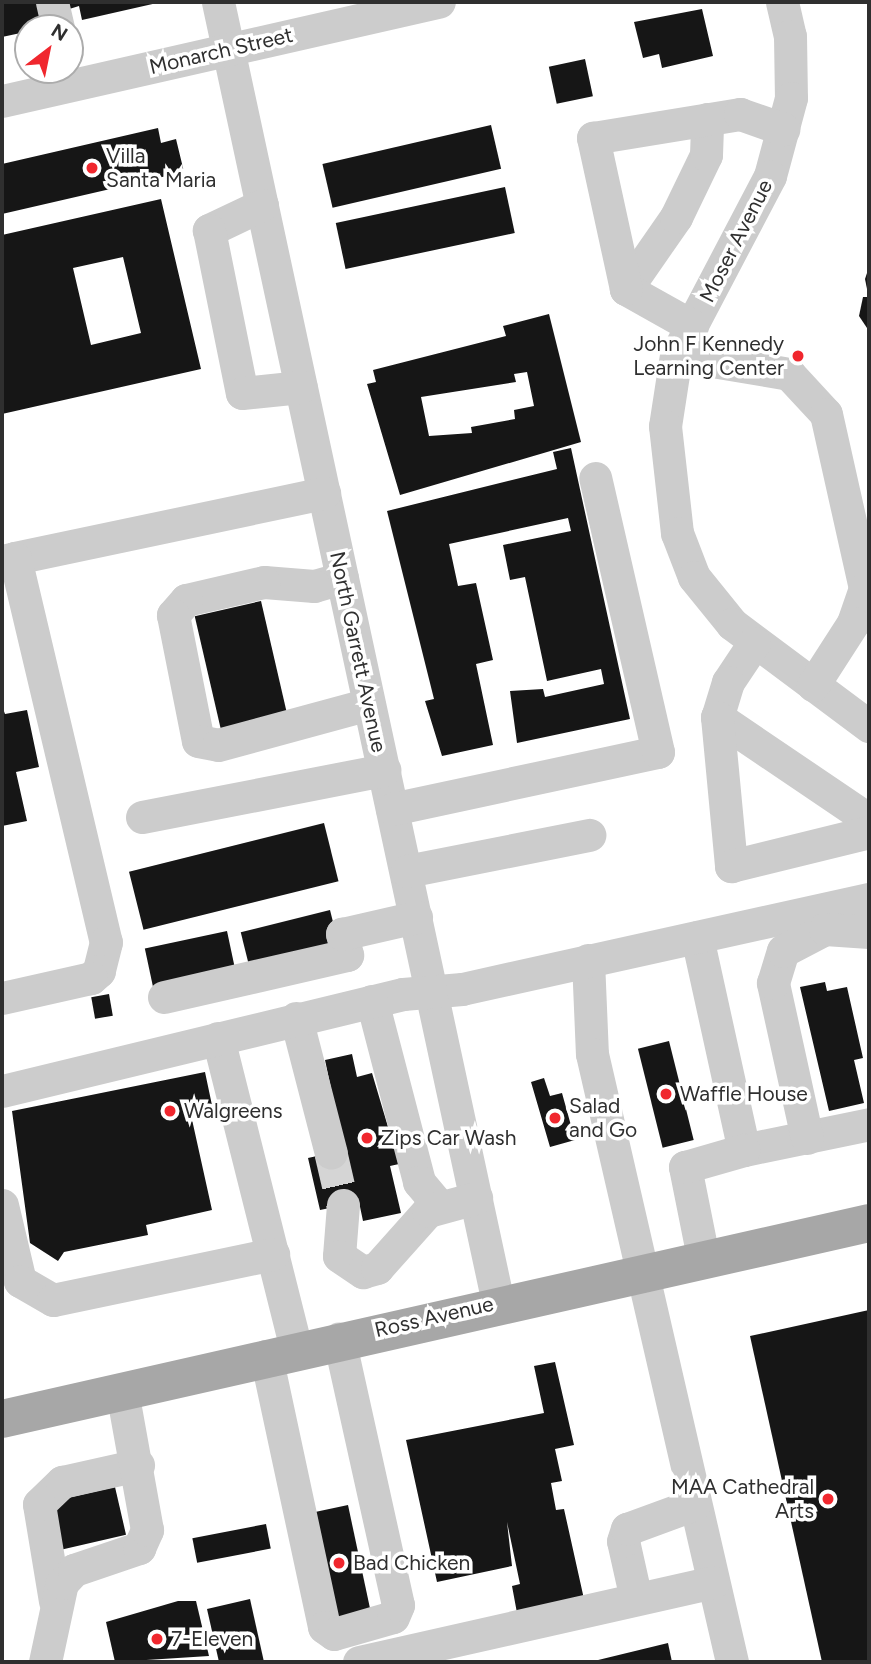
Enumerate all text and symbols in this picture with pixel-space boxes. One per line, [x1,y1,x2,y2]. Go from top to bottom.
north arrow [14,14,84,84]
text: N [47,19,72,46]
street label: Monarch Street [147,22,295,80]
place label: Villa Santa Maria [106,143,216,193]
marker: Villa Santa Maria [84,160,100,176]
street label: Moser Avenue [694,175,778,307]
place label: John F Kennedy Learning Center [633,331,784,381]
marker: John F Kennedy Learning Center [790,348,806,364]
street label: North Garrett Avenue [324,549,392,755]
place label: Waffle House [680,1081,808,1107]
marker: Waffle House [658,1086,674,1102]
place label: Salad and Go [569,1093,637,1143]
place label: Walgreens [184,1098,282,1124]
marker: Walgreens [162,1103,178,1119]
marker: Salad and Go [547,1110,563,1126]
place label: Zips Car Wash [381,1125,516,1151]
marker: Zips Car Wash [359,1130,375,1146]
street label: Ross Avenue [372,1291,496,1343]
place label: MAA Cathedral Arts [671,1474,814,1524]
marker: MAA Cathedral Arts [820,1491,836,1507]
place label: Bad Chicken [353,1550,470,1576]
marker: Bad Chicken [331,1555,347,1571]
place label: 7-Eleven [171,1626,253,1652]
marker: 7-Eleven [149,1631,165,1647]

